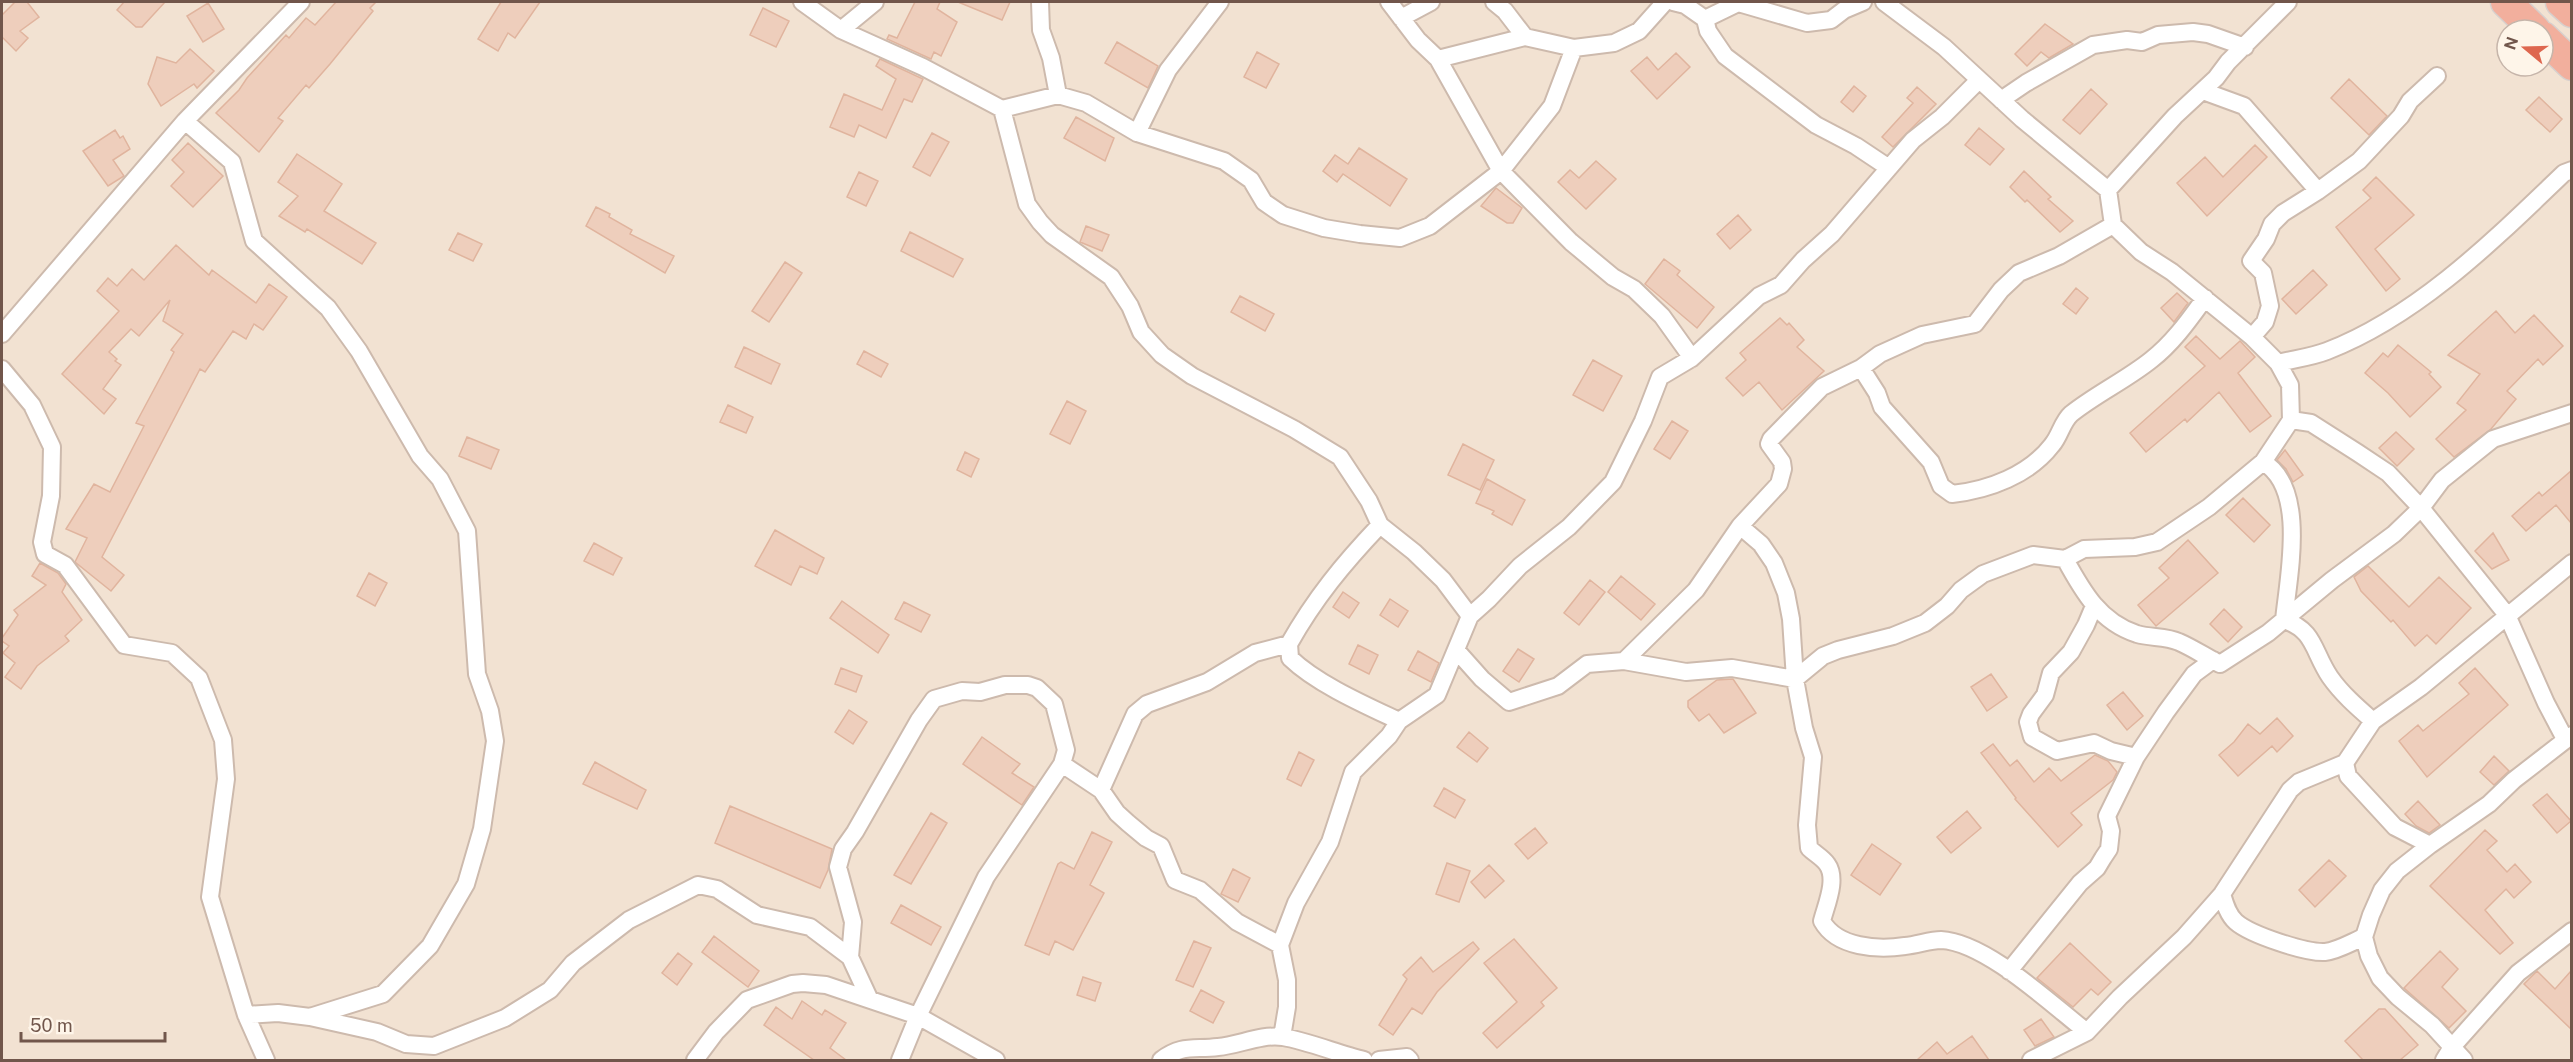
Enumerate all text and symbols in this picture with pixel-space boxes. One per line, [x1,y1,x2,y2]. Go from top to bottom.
north arrow [2495,18,2555,78]
text: N [2500,34,2522,52]
scale bar [21,1005,165,1043]
text: 50 m [30,1015,73,1036]

